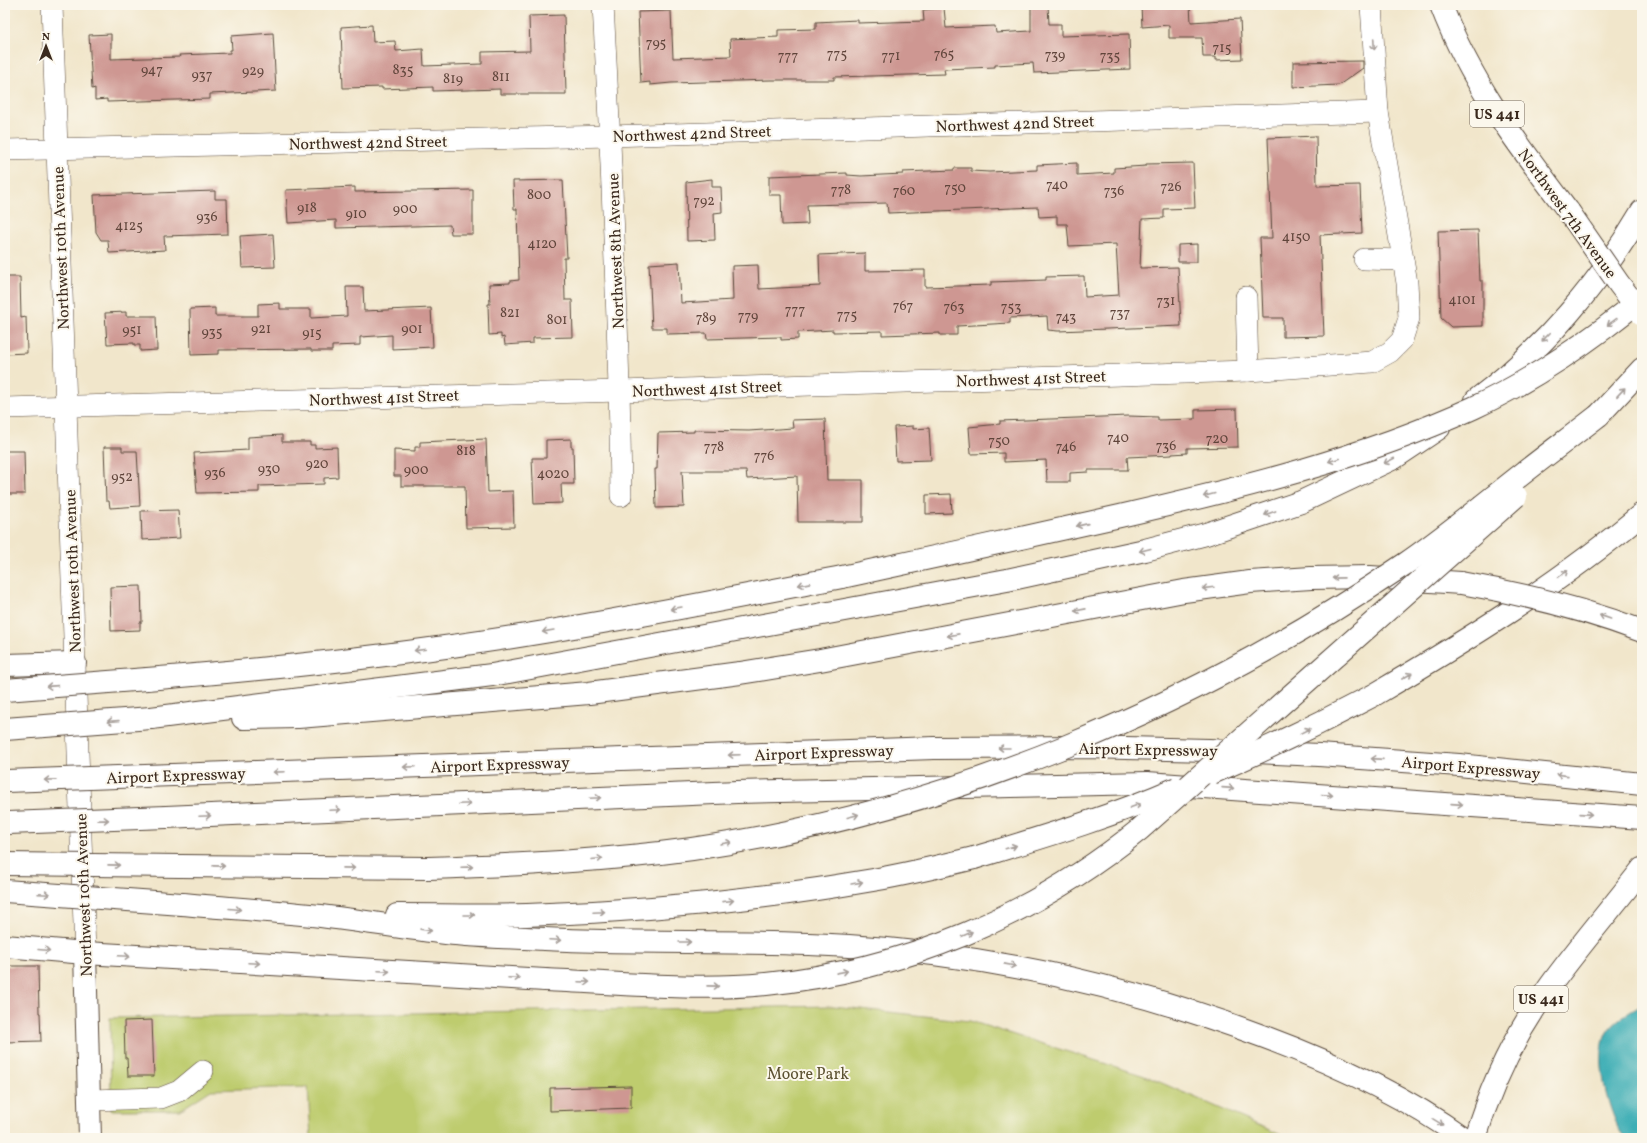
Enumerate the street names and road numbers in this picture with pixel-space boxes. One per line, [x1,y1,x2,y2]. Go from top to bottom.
road number: US 441 [1470,101,1524,127]
street label: Northwest 42nd Street [935,111,1095,139]
street label: Northwest 42nd Street [612,121,772,149]
street label: Northwest 42nd Street [288,132,448,156]
street label: Northwest 7th Avenue [1512,145,1621,284]
street label: Northwest 10th Avenue [48,166,76,330]
street label: Northwest 8th Avenue [603,173,631,329]
street label: Northwest 41st Street [956,366,1107,394]
street label: Northwest 41st Street [632,376,783,404]
street label: Northwest 41st Street [309,385,460,413]
street label: Northwest 10th Avenue [60,489,88,653]
street label: Airport Expressway [1078,739,1218,763]
street label: Airport Expressway [754,741,894,767]
street label: Airport Expressway [1400,752,1542,786]
street label: Airport Expressway [430,753,570,779]
street label: Airport Expressway [106,764,246,790]
street label: Northwest 10th Avenue [71,813,99,977]
road number: US 441 [1514,986,1568,1012]

